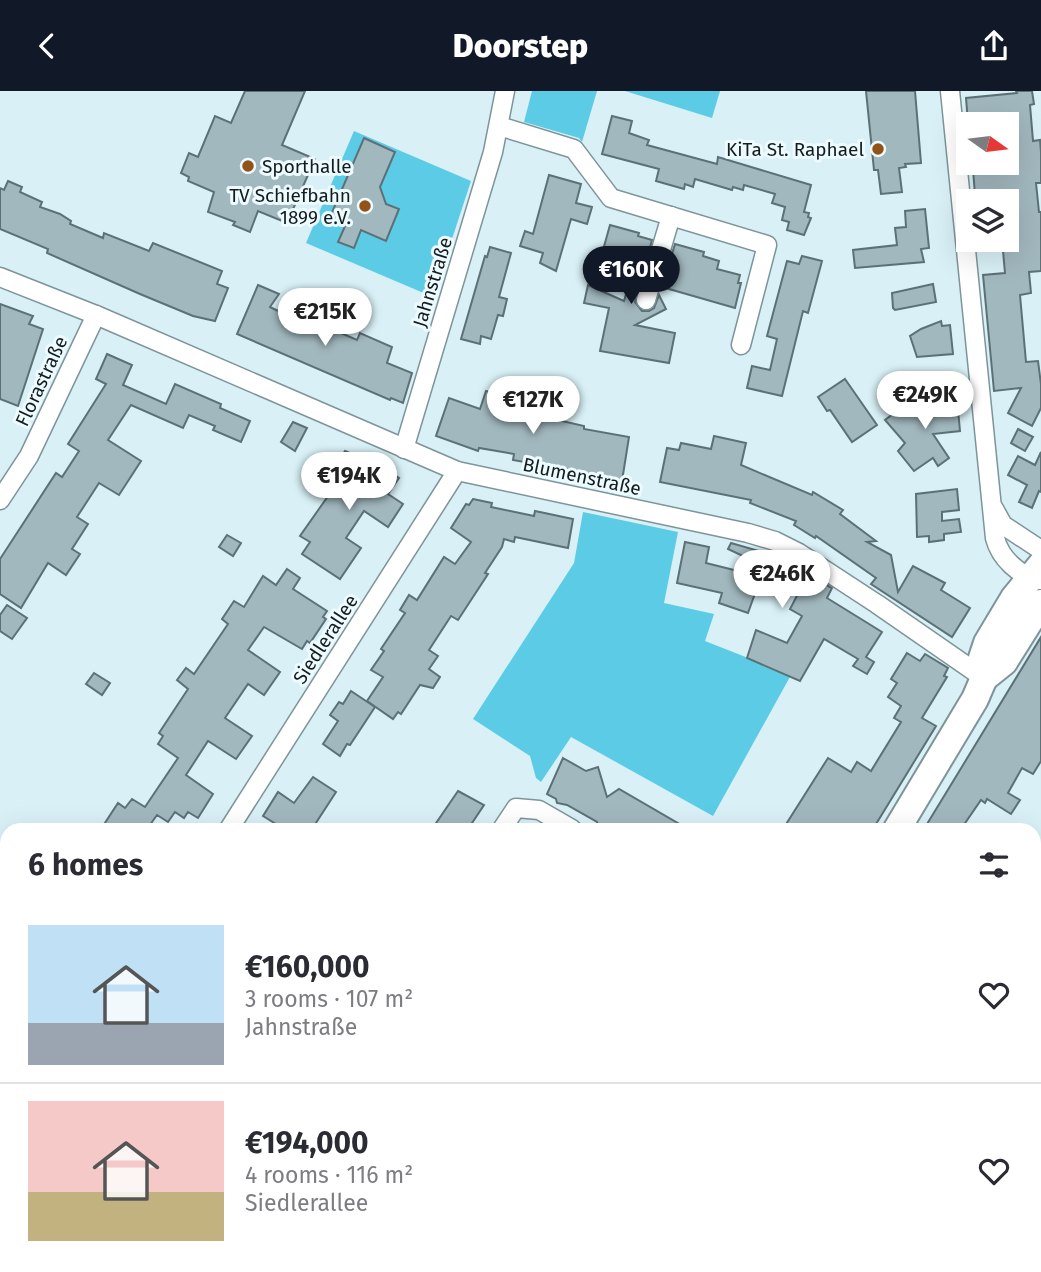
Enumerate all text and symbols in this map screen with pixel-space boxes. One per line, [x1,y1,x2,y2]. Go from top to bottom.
icon: back [28,27,66,65]
text: Doorstep [453,27,588,65]
icon: share [975,27,1013,65]
north arrow [956,112,1018,175]
map controls [956,112,1019,252]
place label: KiTa St. Raphael [726,138,864,161]
marker: KiTa St. Raphael [870,141,886,157]
place label: Sporthalle [262,155,352,178]
marker: Sporthalle [240,158,256,174]
place label: TV Schiefbahn 1899 e.V. [229,184,351,229]
button: layers [956,189,1019,252]
marker: TV Schiefbahn 1899 e.V. [357,198,373,214]
street label: Jahnstraße [408,234,457,330]
pin: €160K [582,247,680,306]
text: €160K [599,255,663,283]
pin: €215K [276,289,374,348]
text: €215K [294,297,356,325]
street label: Florastraße [11,332,72,430]
pin: €249K [876,371,974,431]
pin: €127K [484,377,582,436]
text: €249K [893,380,957,408]
text: €127K [503,385,563,413]
pin: €194K [300,453,398,512]
street label: Blumenstraße [521,453,643,500]
text: €194K [317,461,381,489]
pin: €246K [733,551,831,610]
text: €246K [749,559,815,587]
street label: Siedlerallee [288,590,363,688]
icon: filters [975,846,1013,884]
text: 6 homes [28,847,143,883]
text: €160,000 [245,949,370,985]
icon: home [84,953,168,1037]
icon: heart [975,976,1013,1014]
text: 3 rooms · 107 m² [245,985,413,1013]
text: Jahnstraße [245,1013,357,1041]
text: €194,000 [245,1125,369,1161]
icon: home [84,1129,168,1213]
icon: heart [975,1152,1013,1190]
text: 4 rooms · 116 m² [245,1161,413,1189]
text: Siedlerallee [245,1189,368,1217]

